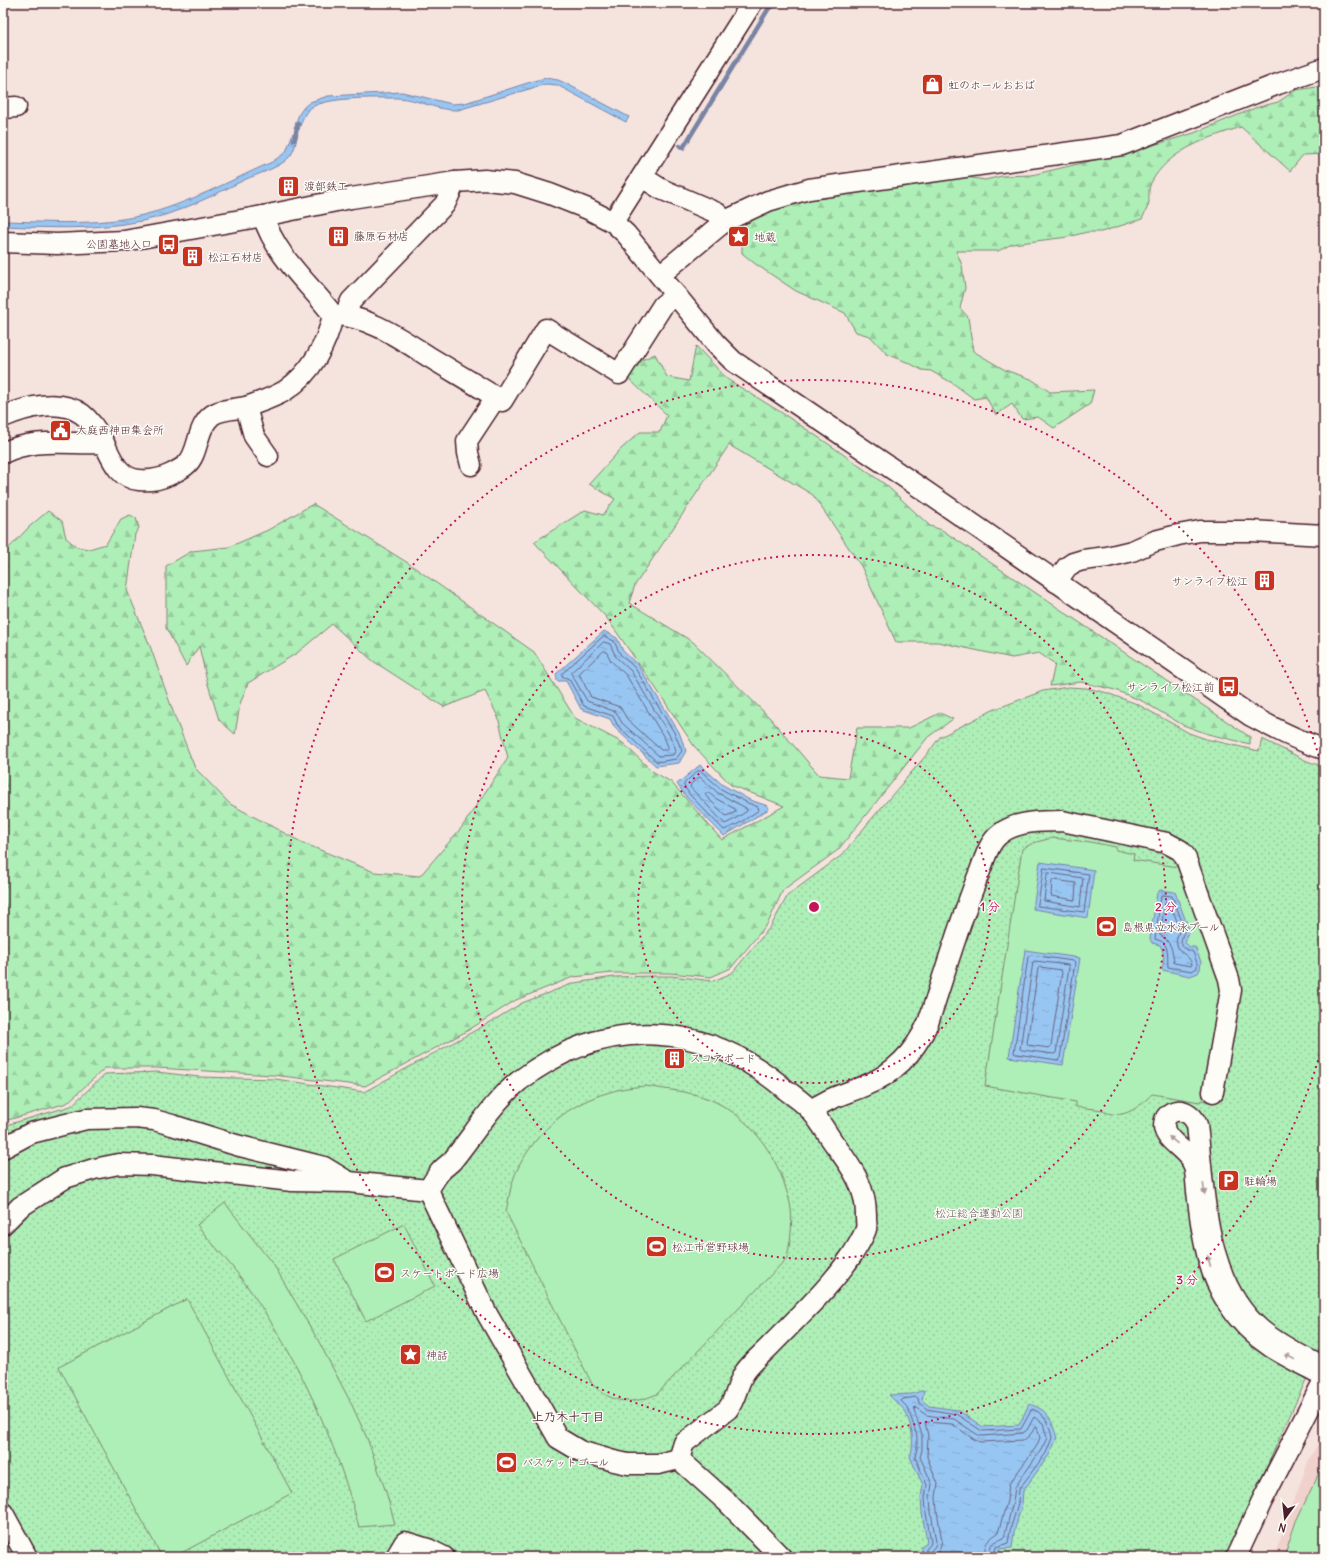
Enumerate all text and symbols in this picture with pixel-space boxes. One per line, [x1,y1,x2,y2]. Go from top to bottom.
shop icon: 虹のホールおおば [920,72,946,98]
place label: 虹のホールおおば [948,78,1035,92]
building icon: 渡部鉄工 [275,173,301,199]
place label: 渡部鉄工 [304,179,348,193]
building icon: 藤原石材店 [325,223,351,249]
place icon: 地蔵 [726,224,752,250]
place label: 藤原石材店 [354,229,409,243]
place label: 地蔵 [754,230,776,244]
bus stop icon: 公園墓地入口 [155,231,181,257]
place label: 公園墓地入口 [86,237,152,251]
building icon: 松江石材店 [179,244,205,270]
place label: 松江石材店 [208,250,263,264]
public building icon: 大庭西神田集会所 [48,417,74,443]
place label: 大庭西神田集会所 [76,423,164,437]
building icon: サンライフ松江 [1251,568,1277,594]
place label: サンライフ松江 [1171,574,1248,588]
bus stop icon: サンライフ松江前 [1216,674,1242,700]
place label: サンライフ松江前 [1126,680,1214,694]
text: 1 分 [980,899,1000,914]
text: 2 分 [1155,899,1177,914]
centre of rings [807,900,821,914]
sports icon: 島根県立水泳プール [1093,914,1119,940]
place label: 島根県立水泳プール [1122,920,1220,934]
building icon: スコアボード [662,1045,688,1071]
place label: スコアボード [690,1051,756,1065]
one-way arrow [1167,1136,1178,1145]
parking icon: 駐輪場 [1216,1168,1242,1194]
place label: 駐輪場 [1244,1174,1277,1188]
one-way arrow [1201,1183,1208,1195]
park label: 松江総合運動公園 [935,1206,1023,1220]
sports icon: 松江市営野球場 [643,1234,669,1260]
place label: 松江市営野球場 [672,1240,749,1254]
one-way arrow [1206,1254,1212,1266]
sports icon: スケートボード広場 [372,1260,398,1286]
place label: スケートボード広場 [400,1266,499,1280]
text: 3 分 [1176,1272,1198,1287]
place icon: 神話 [397,1342,423,1368]
place label: 神話 [426,1348,448,1362]
one-way arrow [1284,1354,1296,1361]
district label: 上乃木十丁目 [532,1409,604,1424]
sports icon: バスケットゴール [494,1449,520,1475]
place label: バスケットゴール [522,1455,609,1469]
north arrow [1265,1498,1305,1538]
text: N [1277,1520,1288,1535]

